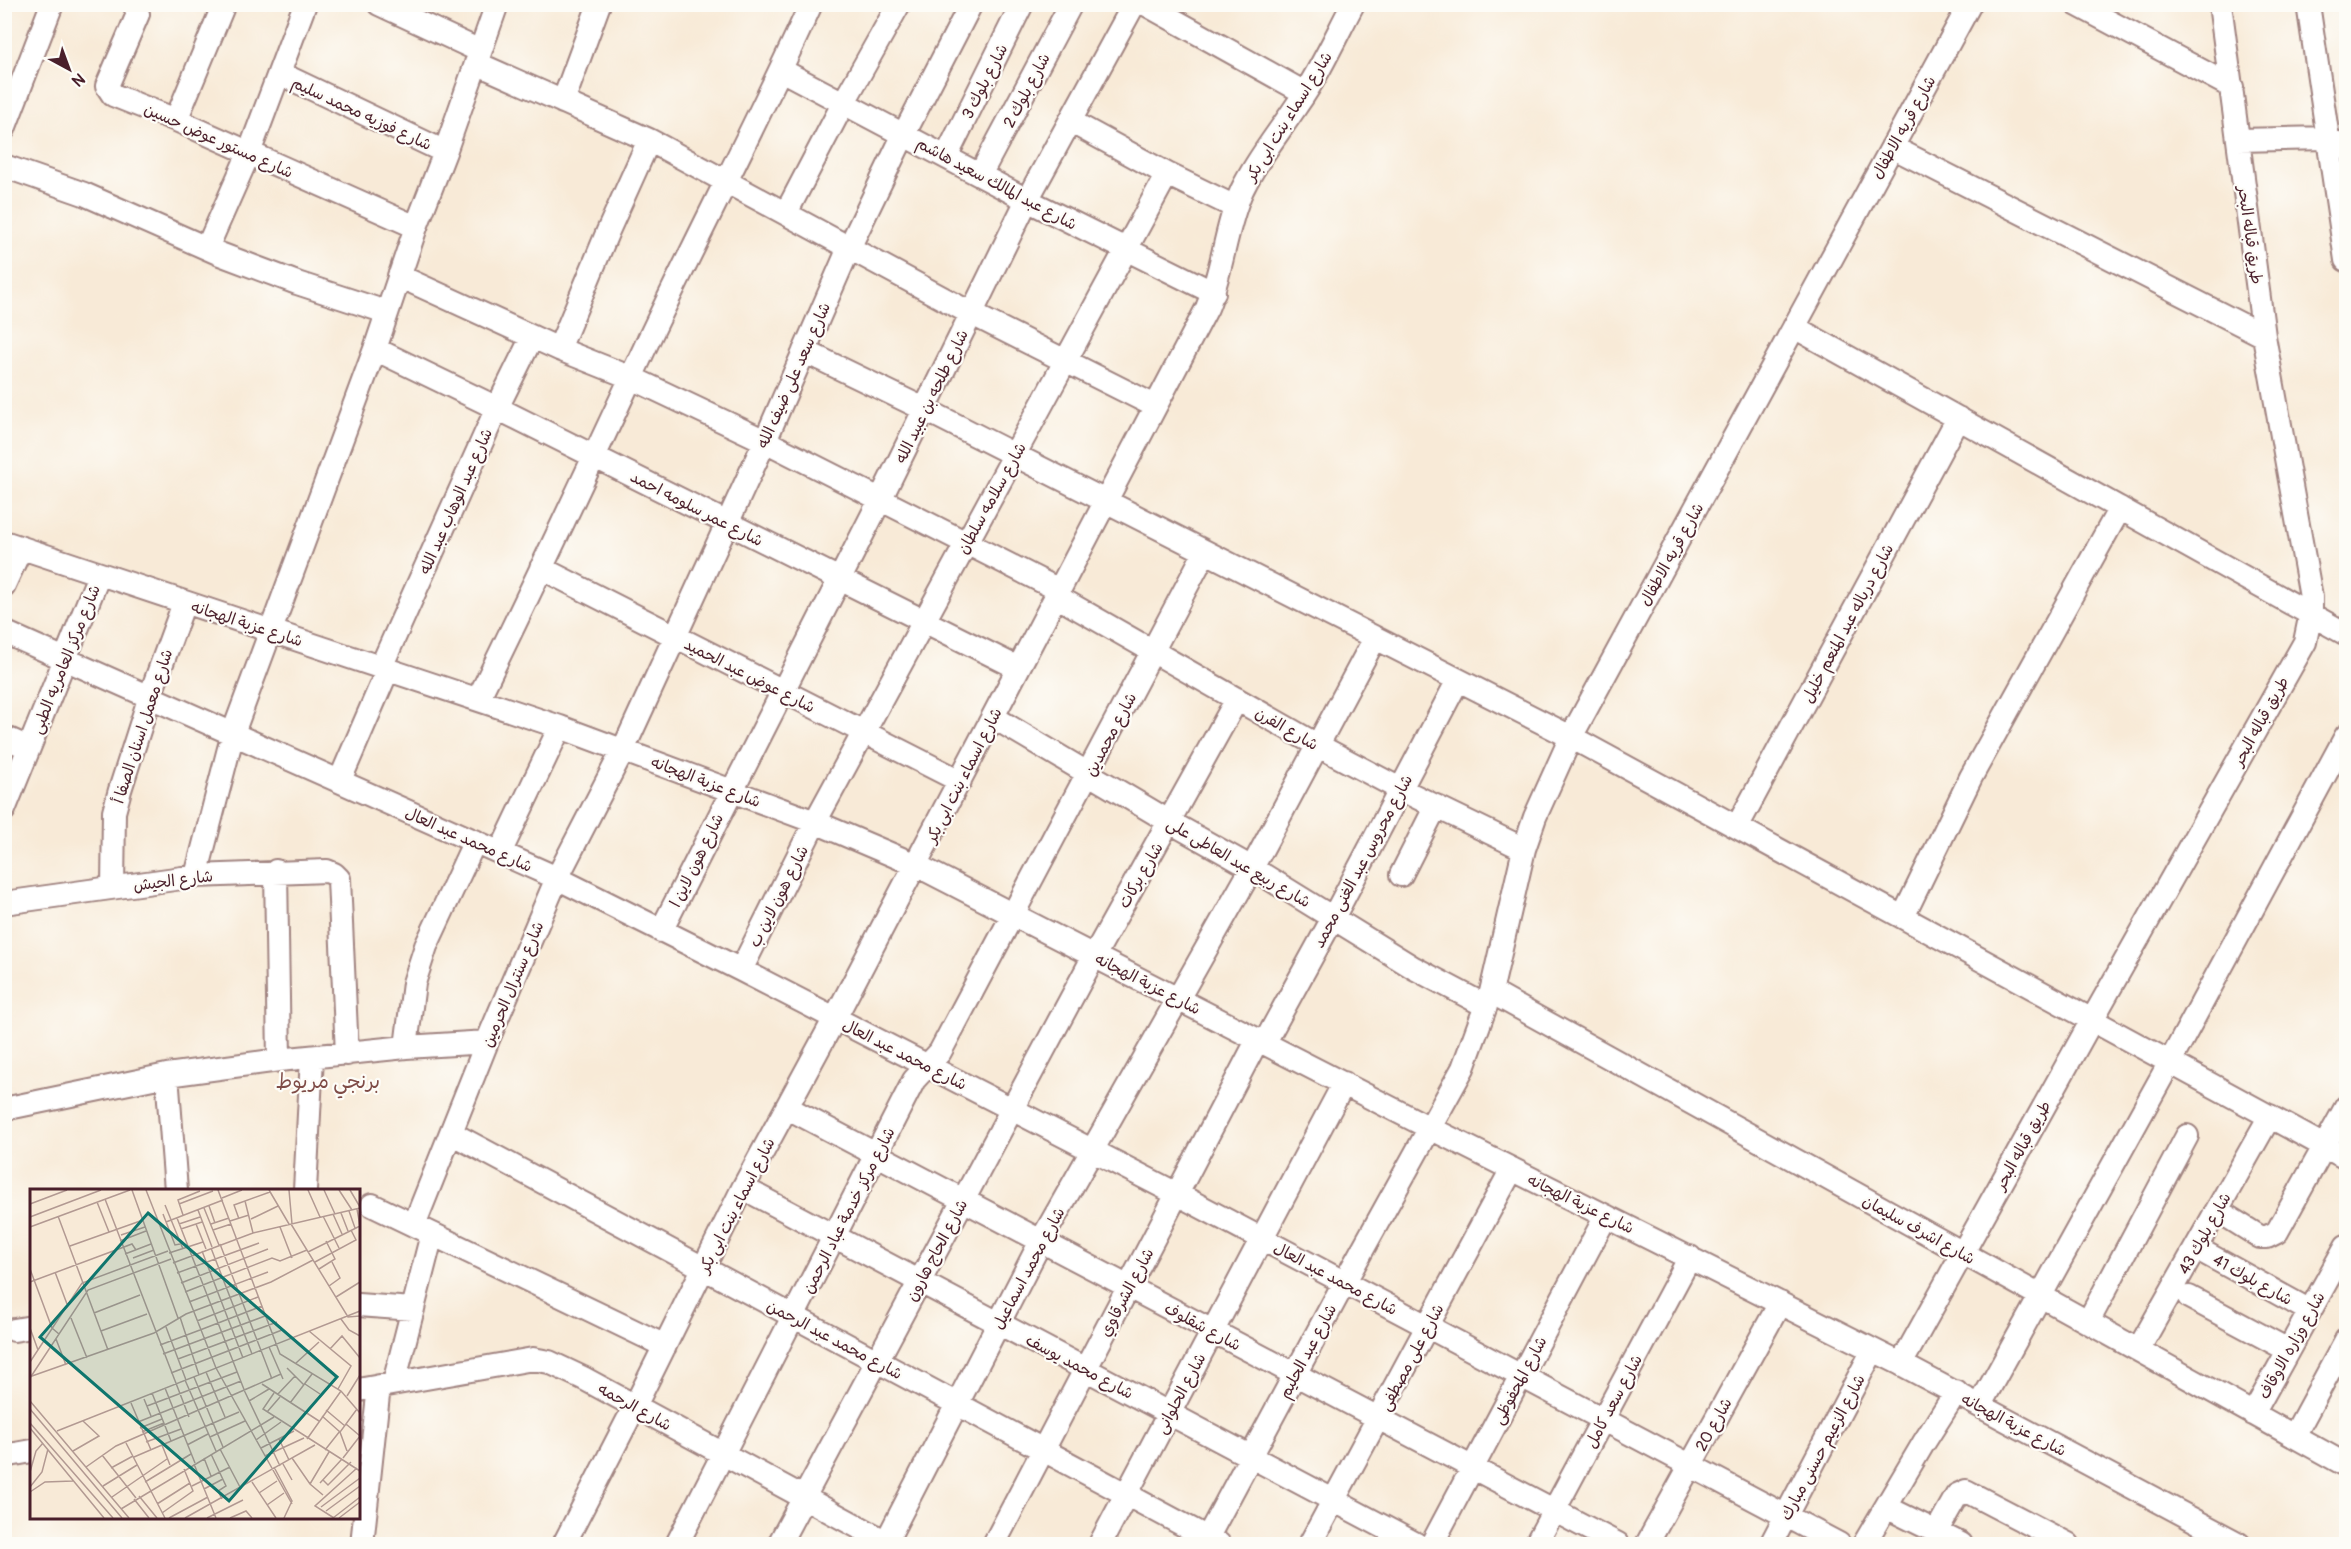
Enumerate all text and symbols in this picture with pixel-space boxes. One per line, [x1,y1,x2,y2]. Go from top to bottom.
north arrow [39,39,99,99]
street label: شارع بلوك 3 [958,41,1013,123]
street label: شارع اسماء بنت ابى بكر [1240,48,1338,187]
street label: شارع بلوك 2 [999,50,1056,132]
text: N [67,68,89,91]
street label: شارع قريه الاطفال [1867,72,1941,183]
street label: شارع فوزيه محمد سليم [288,73,435,157]
street label: شارع مستور عوض حسين [141,99,296,184]
street label: شارع عبد المالك سعيد هاشم [912,133,1080,236]
street label: طريق قباله البحر [2233,183,2267,286]
street label: شارع سعد على ضيف الله [753,299,836,452]
street label: شارع طلحه بن عبيد الله [891,326,974,467]
street label: شارع عبد الوهاب عبد الله [415,425,498,578]
street label: شارع سلامه سلطان [953,439,1032,558]
street label: شارع عمر سلومه احمد [626,467,766,552]
street label: شارع قريه الاطفال [1635,499,1709,610]
street label: شارع درباله عبد المنعم خليل [1797,541,1900,707]
street label: شارع مركز العامريه الطبى [27,582,106,737]
street label: شارع عزبة الهجانه [188,596,305,652]
street label: شارع عوض عبد الحميد [680,634,818,718]
street label: شارع معمل اسنان الصفا أ [108,646,178,806]
street label: طريق قباله البحر [2227,673,2294,771]
street label: شارع محمدين [1080,689,1142,780]
street label: شارع الفرن [1251,703,1322,756]
street label: شارع اسماء بنت ابى بكر [920,704,1008,849]
street label: شارع عزبة الهجانه [647,752,764,813]
street label: شارع محروس عبد الغنى محمد [1309,771,1418,952]
street label: شارع محمد عبد العال [401,803,535,878]
street label: شارع هون لاين ا [666,810,729,911]
street label: شارع ربيع عبد العاطى على [1163,814,1314,913]
street label: شارع بركات [1114,839,1169,912]
street label: شارع هون لاين ب [745,842,814,951]
street label: شارع الجيش [132,866,214,897]
street label: شارع سنترال الحرمين [477,919,549,1051]
street label: شارع عزبة الهجانه [1091,949,1204,1020]
street label: شارع محمد عبد العال [838,1015,970,1096]
district label: برنجي مريوط [276,1069,380,1099]
street label: طريق قباله البحر [1989,1097,2056,1195]
street label: شارع مركز خدمة عباد الرحمن [798,1124,900,1297]
street label: شارع اسماء بنت ابى بكر [693,1134,781,1279]
street label: شارع عزبة الهجانه [1523,1169,1637,1239]
inset map [30,1189,360,1519]
street label: شارع بلوك 43 [2174,1189,2236,1278]
street label: شارع اشرف سليمان [1858,1191,1978,1270]
street label: شارع الحاج هارون [902,1196,973,1305]
street label: شارع محمد اسماعيل [988,1204,1070,1333]
street label: شارع محمد عبد العال [1270,1238,1401,1321]
street label: شارع الشرقاوي [1095,1245,1159,1341]
street label: شارع بلوك 41 [2209,1250,2296,1311]
street label: شارع وزاره الاوقاف [2254,1288,2330,1403]
street label: شارع محمد عبد الرحمن [763,1296,906,1385]
street label: شارع شقلوف [1160,1298,1244,1356]
street label: شارع عبد الحليم [1275,1301,1343,1403]
street label: شارع على مصطفى [1375,1301,1449,1415]
street label: شارع محمد يوسف [1022,1330,1137,1405]
street label: شارع المحفوظى [1488,1333,1552,1428]
street label: شارع الحلوانى [1151,1350,1211,1438]
street label: شارع سعد كامل [1581,1351,1648,1452]
street label: شارع الزعيم حسنى مبارك [1776,1371,1872,1525]
street label: شارع الرحمه [594,1378,675,1436]
street label: شارع عزبة الهجانه [1957,1389,2070,1462]
street label: شارع 20 [1691,1394,1738,1455]

